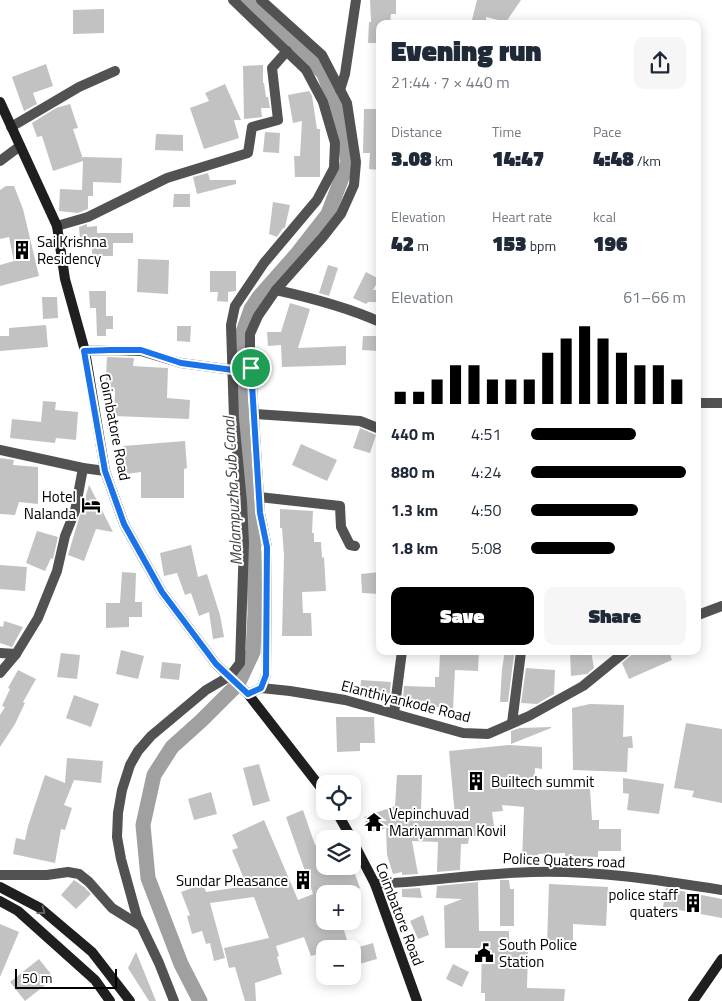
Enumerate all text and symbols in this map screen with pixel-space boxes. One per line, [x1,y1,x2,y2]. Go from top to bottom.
text: Evening run [391,29,542,72]
button: share [634,37,686,89]
text: 21:44 · 7 × 440 m [391,70,510,94]
text: Distance [391,121,442,142]
text: Time [492,121,521,142]
text: Pace [593,121,621,142]
text: 3.08 [391,142,432,174]
text: 14:47 [492,142,544,174]
text: 4:48 [593,142,634,174]
text: km [432,150,453,171]
text: /km [634,150,661,171]
text: Elevation [391,206,445,227]
text: Heart rate [492,206,552,227]
text: kcal [593,206,616,227]
text: 42 [391,227,414,259]
text: 153 [492,227,527,259]
text: 196 [593,227,628,259]
place label: Sai Krishna Residency [37,230,107,270]
text: m [414,235,429,256]
text: bpm [527,235,556,256]
building icon: Sai Krishna Residency [11,239,33,261]
text: Elevation [391,285,453,309]
text: 61–66 m [623,285,686,309]
pin [230,347,272,389]
icon: arrive [237,354,265,382]
street label: Coimbatore Road [93,371,137,483]
water label: Malampuzha Sub Canal [216,414,248,566]
text: 440 m [391,422,435,446]
text: 4:51 [471,422,501,446]
text: 880 m [391,460,435,484]
text: 4:24 [471,460,501,484]
place label: Hotel Nalanda [24,485,76,525]
hotel icon: Hotel Nalanda [80,494,102,516]
text: 1.3 km [391,498,438,522]
text: 4:50 [471,498,501,522]
text: 1.8 km [391,536,438,560]
text: 5:08 [471,536,501,560]
button: Save [391,587,534,645]
button: Share [544,587,686,645]
street label: Elanthiyankode Road [339,674,473,728]
building icon: Builtech summit [465,770,487,792]
place label: Builtech summit [491,770,595,793]
map controls [316,775,361,985]
button: locate [316,775,361,820]
place label: Vepinchuvad Mariyamman Kovil [389,802,506,842]
temple icon: Vepinchuvad Mariyamman Kovil [363,811,385,833]
button: layers [316,830,361,875]
street label: Police Quaters road [502,846,626,874]
street label: Coimbatore Road [370,859,430,969]
place label: Sundar Pleasance [176,869,288,892]
building icon: Sundar Pleasance [292,869,314,891]
place label: police staff quaters [608,883,678,923]
button: + [316,885,361,930]
building icon: police staff quaters [682,892,704,914]
one-way arrow [36,905,46,914]
place label: South Police Station [499,933,577,973]
button: − [316,940,361,985]
public building icon: South Police Station [473,942,495,964]
scale bar [15,966,118,989]
text: 50 m [22,967,52,988]

